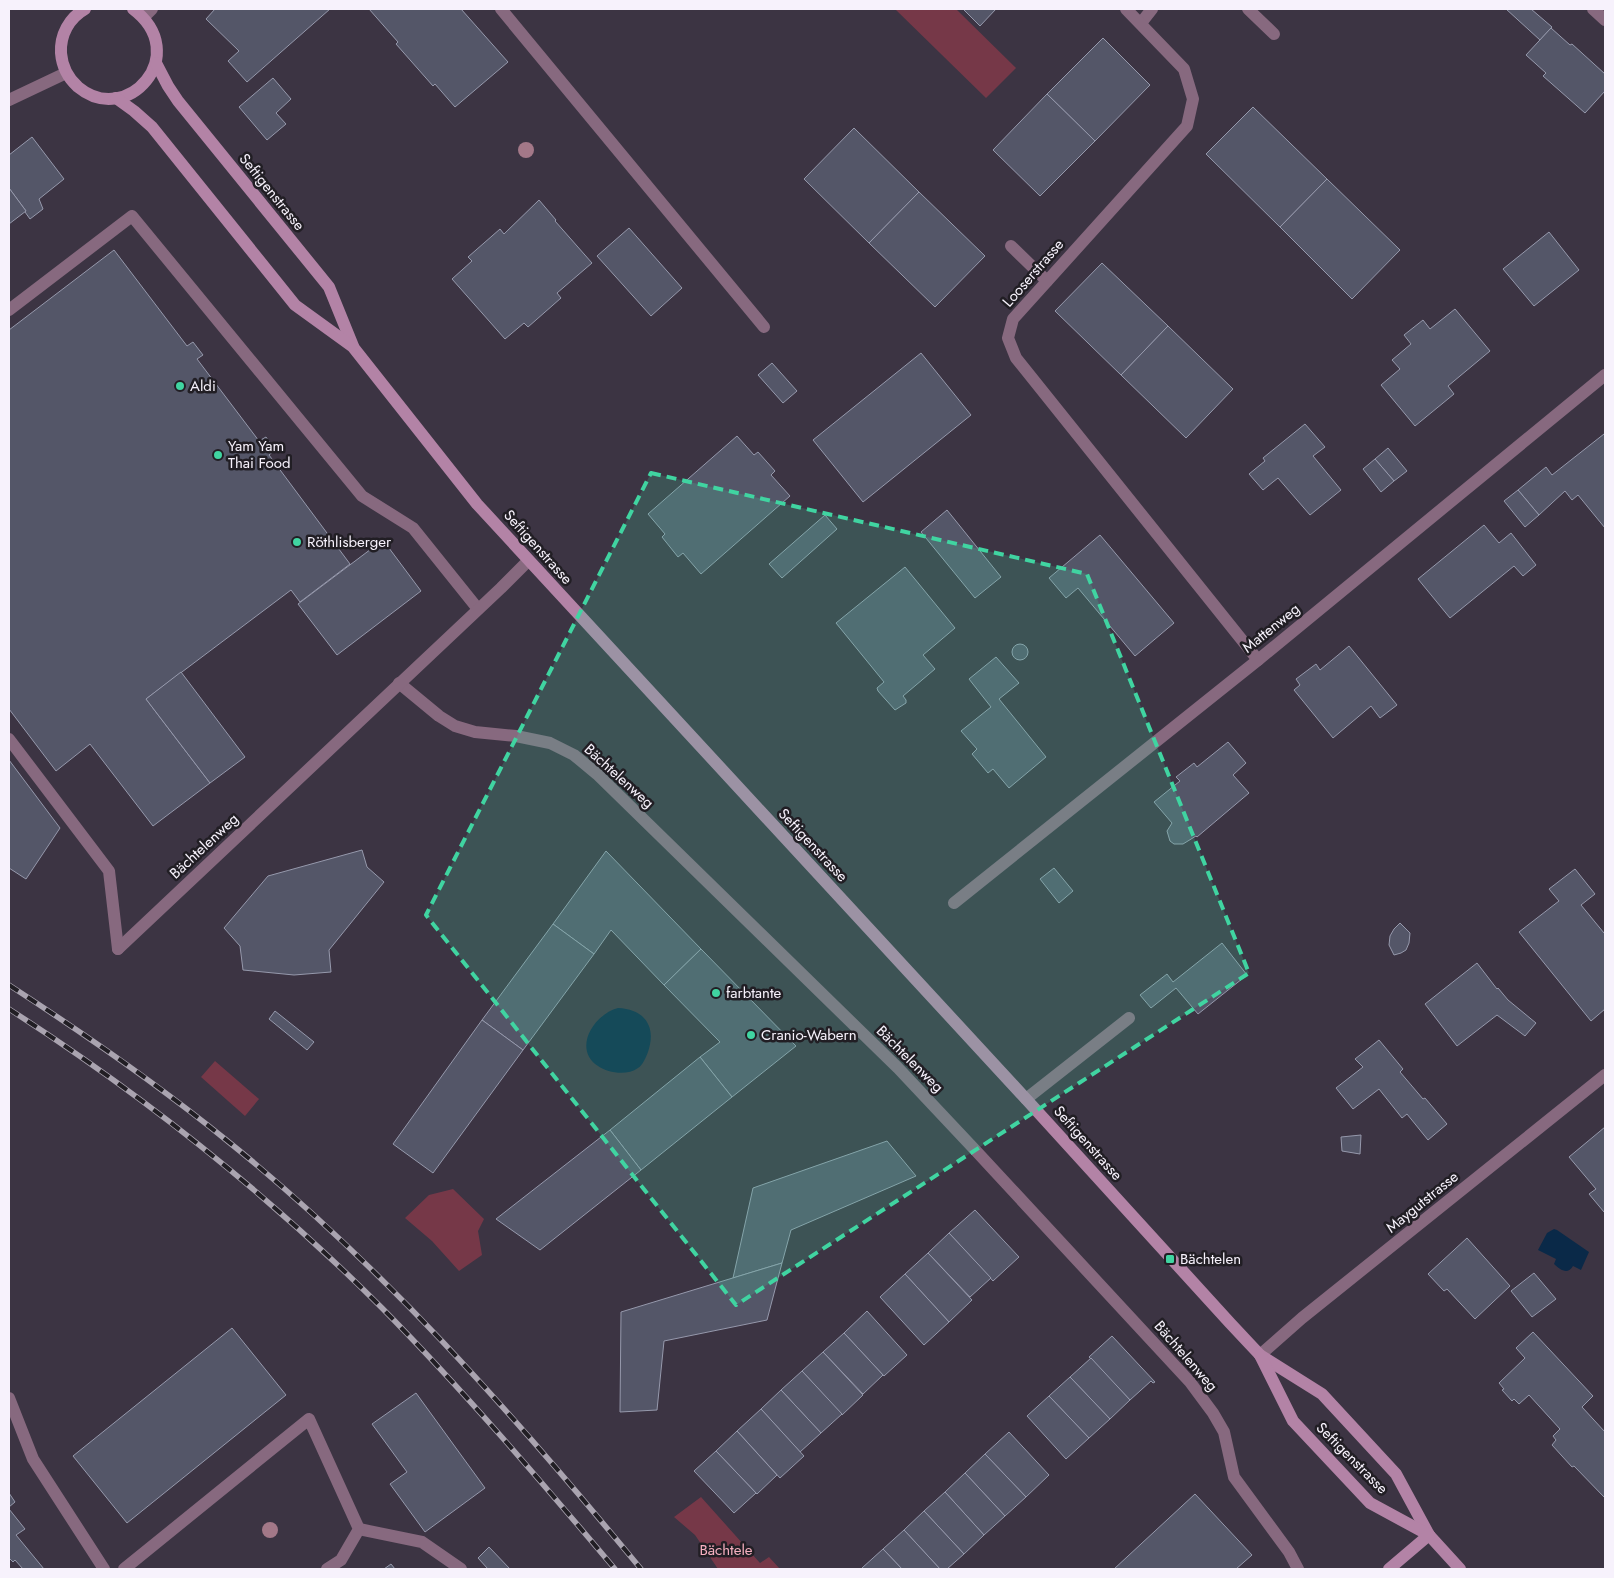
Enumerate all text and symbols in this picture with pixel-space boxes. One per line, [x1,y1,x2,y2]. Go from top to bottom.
street label: Seftigenstrasse [234,149,310,236]
street label: Looserstrasse [997,234,1069,312]
place label: Aldi [190,375,216,397]
marker: Aldi [174,380,186,392]
place label: Yam Yam Thai Food [228,435,290,474]
marker: Yam Yam Thai Food [212,449,224,461]
street label: Seftigenstrasse [498,505,578,589]
place label: Röthlisberger [307,531,392,553]
marker: Röthlisberger [291,536,303,548]
street label: Mattenweg [1238,598,1304,658]
street label: Bächtelenweg [579,739,659,813]
street label: Seftigenstrasse [773,803,853,887]
street label: Bächtelenweg [165,808,243,884]
place label: farbtante [726,982,781,1004]
marker: farbtante [710,987,722,999]
street label: Bächtelenweg [871,1020,949,1098]
place label: Cranio-Wabern [761,1024,857,1046]
marker: Cranio-Wabern [745,1029,757,1041]
street label: Seftigenstrasse [1048,1101,1128,1185]
street label: Maygutstrasse [1381,1166,1463,1238]
place label: Bächtelen [1180,1248,1241,1270]
marker: Bächtelen [1164,1253,1176,1265]
street label: Bächtelenweg [1149,1316,1223,1396]
street label: Seftigenstrasse [1311,1417,1393,1499]
park label: Bächtele [699,1539,753,1561]

